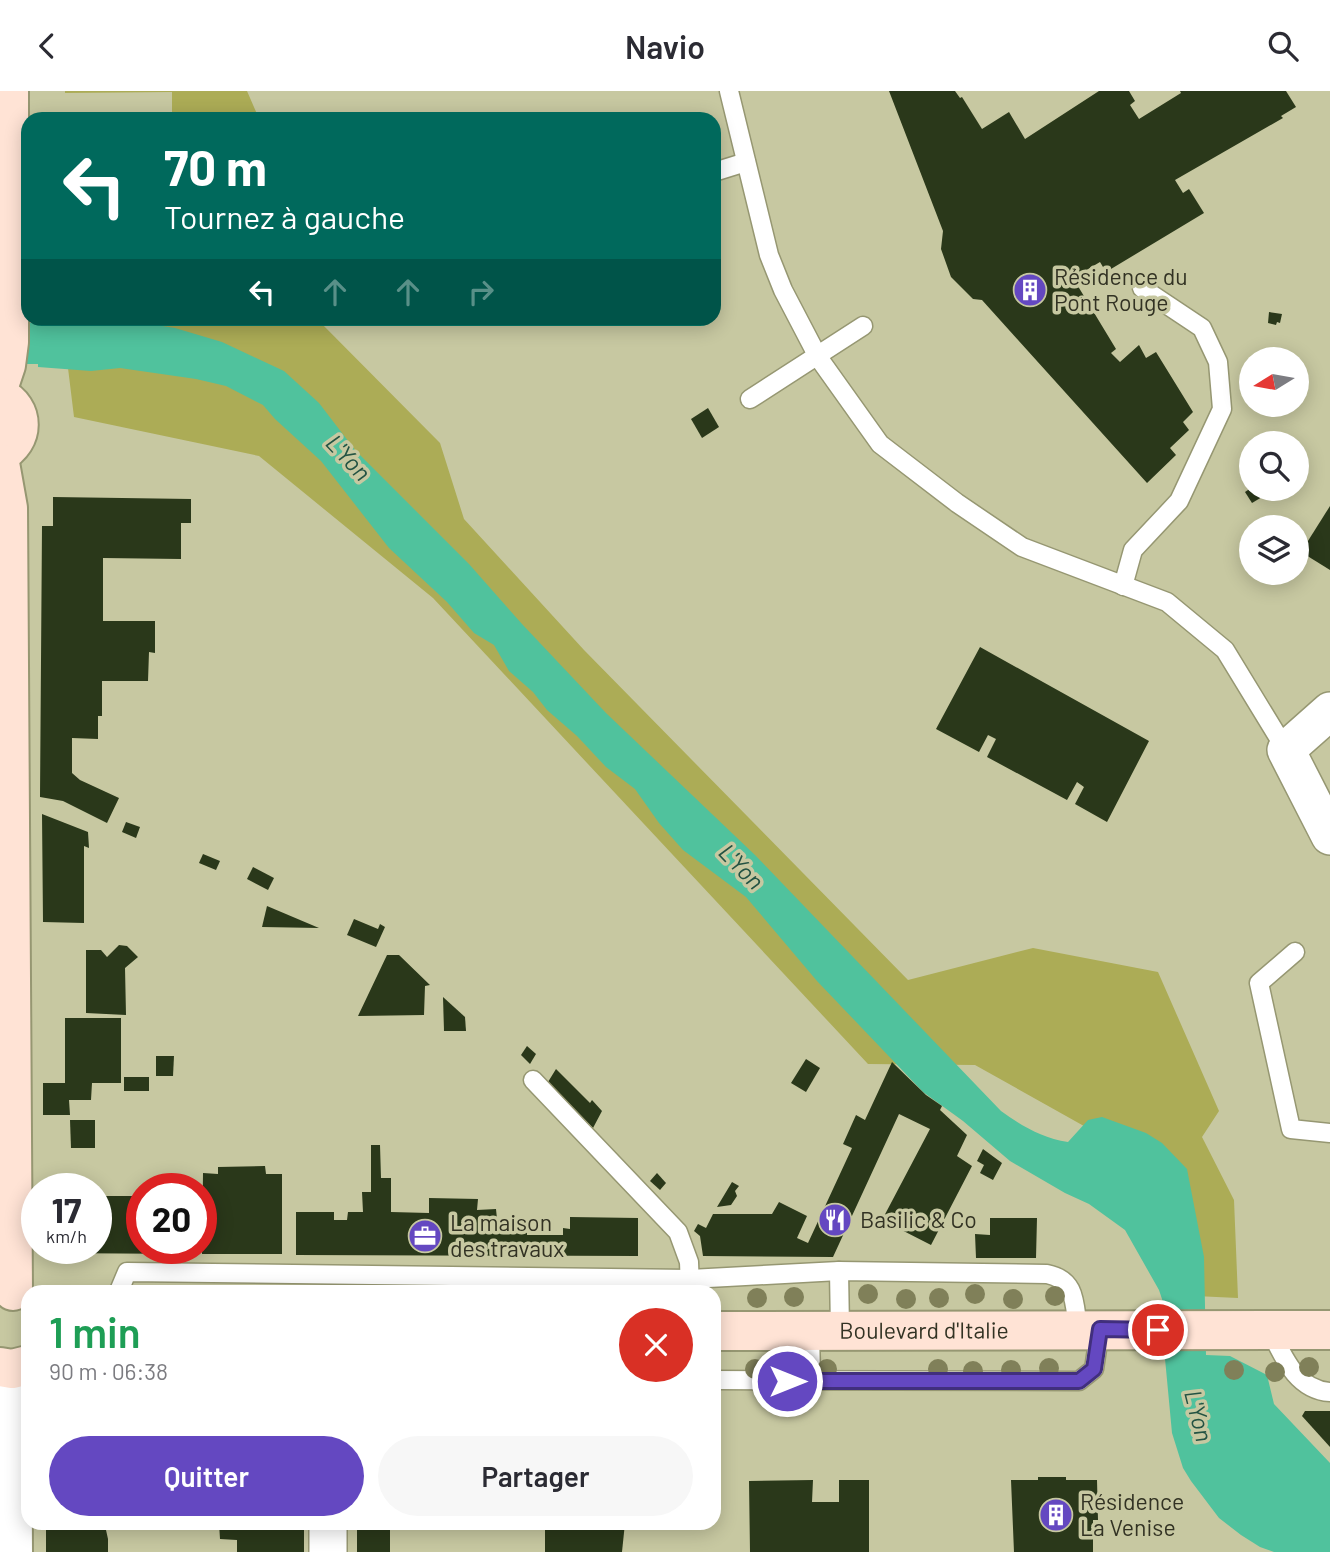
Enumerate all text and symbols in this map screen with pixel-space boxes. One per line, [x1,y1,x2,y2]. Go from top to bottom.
icon: back [28,27,66,65]
text: Navio [625,27,705,65]
icon: search [1264,27,1302,65]
text: 70 m [164,137,267,196]
icon: left [49,140,140,231]
text: Tournez à gauche [164,197,405,235]
place label: Résidence du Pont Rouge [1054,262,1188,316]
building icon: Résidence du Pont Rouge [1011,271,1049,309]
icon: left [243,273,281,311]
icon: ahead [316,273,354,311]
icon: ahead [389,273,427,311]
icon: right [462,273,500,311]
north arrow [1239,347,1309,417]
map controls [1239,347,1309,585]
water label: L'Yon [321,428,378,486]
button: search [1239,431,1309,501]
button: layers [1239,515,1309,585]
water label: L'Yon [713,837,771,895]
speed limit sign: 20 [126,1173,217,1264]
text: 17 [52,1188,81,1230]
restaurant icon: Basilic & Co [816,1201,854,1239]
place label: Basilic & Co [860,1205,977,1233]
place label: La maison des travaux [450,1208,564,1262]
office icon: La maison des travaux [406,1217,444,1255]
text: km/h [46,1225,87,1247]
pin [1128,1300,1188,1360]
text: 1 min [49,1306,141,1356]
button: close [619,1308,693,1382]
icon: arrive [1139,1311,1177,1349]
street label: Boulevard d'Italie [839,1316,1009,1344]
position arrow [750,1344,824,1418]
text: 90 m · 06:38 [49,1357,168,1385]
water label: L'Yon [1179,1387,1220,1445]
button: Quitter [49,1436,364,1516]
button: Partager [378,1436,693,1516]
place label: Résidence La Venise [1080,1487,1184,1541]
building icon: Résidence La Venise [1037,1496,1075,1534]

